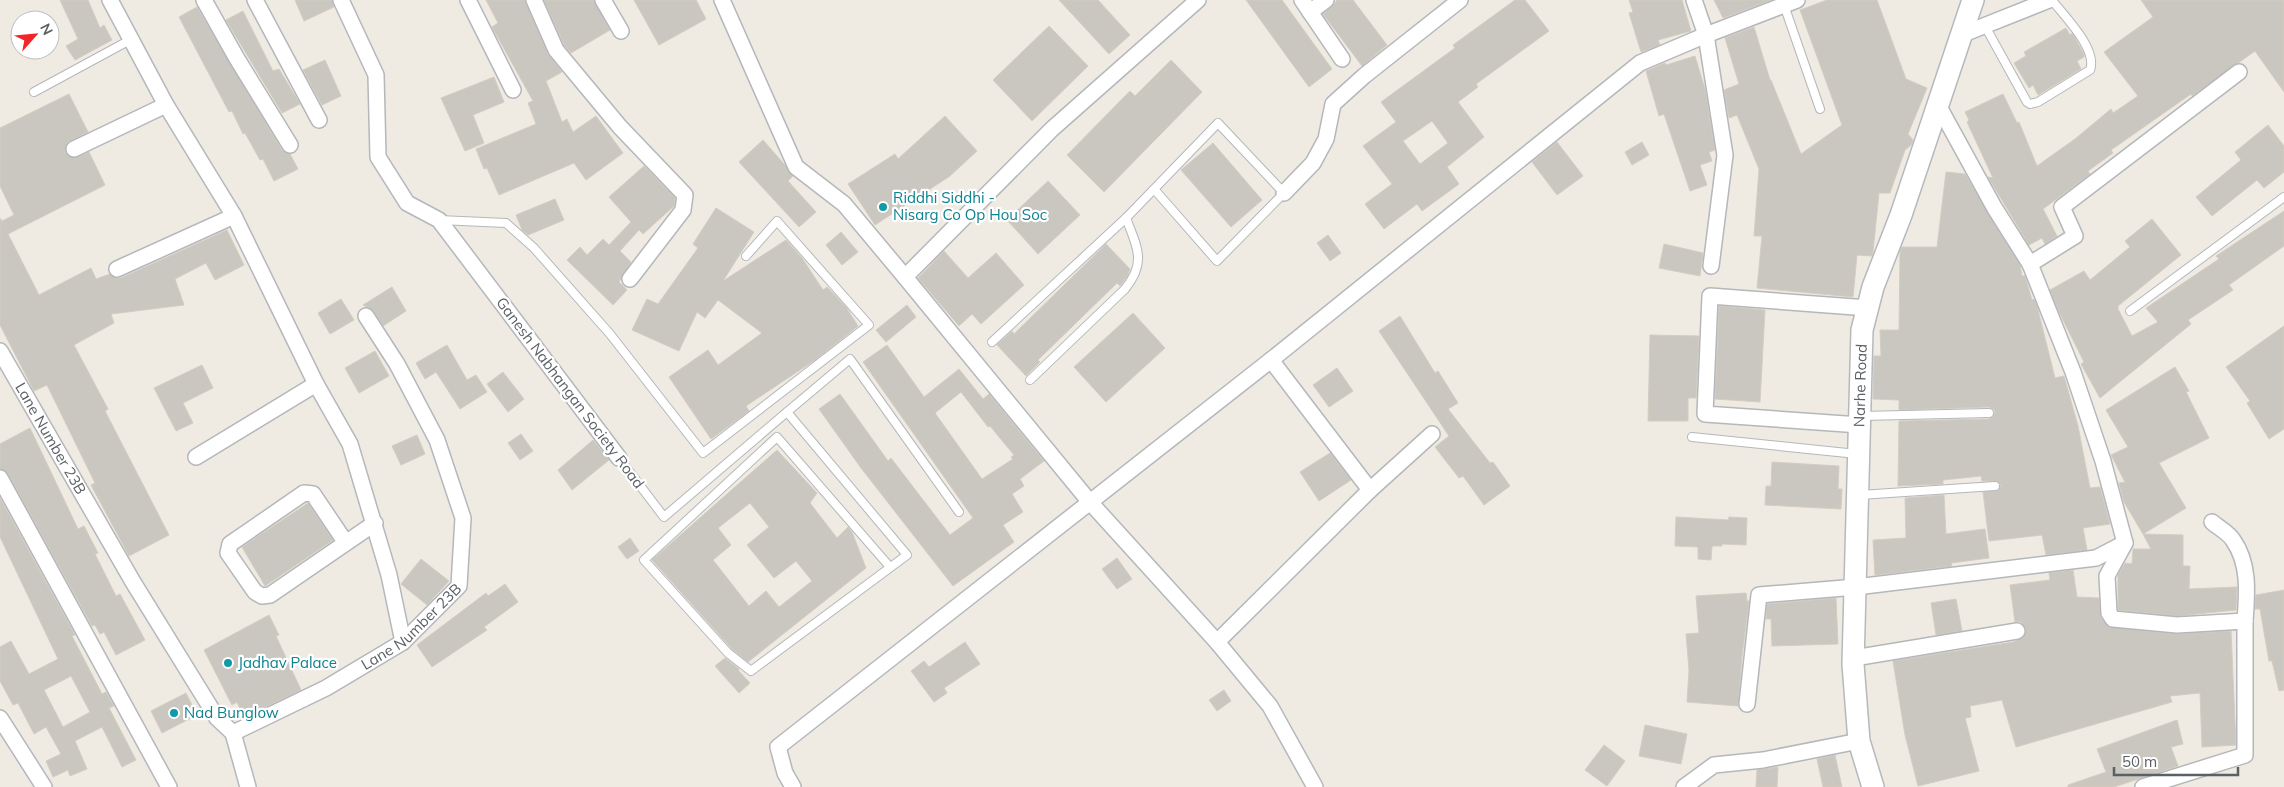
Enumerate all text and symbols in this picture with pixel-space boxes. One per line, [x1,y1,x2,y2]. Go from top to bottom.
north arrow [10,10,60,60]
text: N [36,20,57,38]
place label: Riddhi Siddhi - Nisarg Co Op Hou Soc [893,188,1047,224]
marker: Riddhi Siddhi - Nisarg Co Op Hou Soc [877,201,889,213]
street label: Ganesh Nabhangan Society Road [492,293,649,492]
street label: Narhe Road [1849,343,1871,427]
street label: Lane Number 23B [11,379,90,498]
street label: Lane Number 23B [358,579,465,674]
place label: Jadhav Palace [238,653,337,672]
marker: Jadhav Palace [222,657,234,669]
place label: Nad Bunglow [184,703,279,722]
marker: Nad Bunglow [168,707,180,719]
scale bar [2114,744,2238,776]
text: 50 m [2122,752,2157,771]

